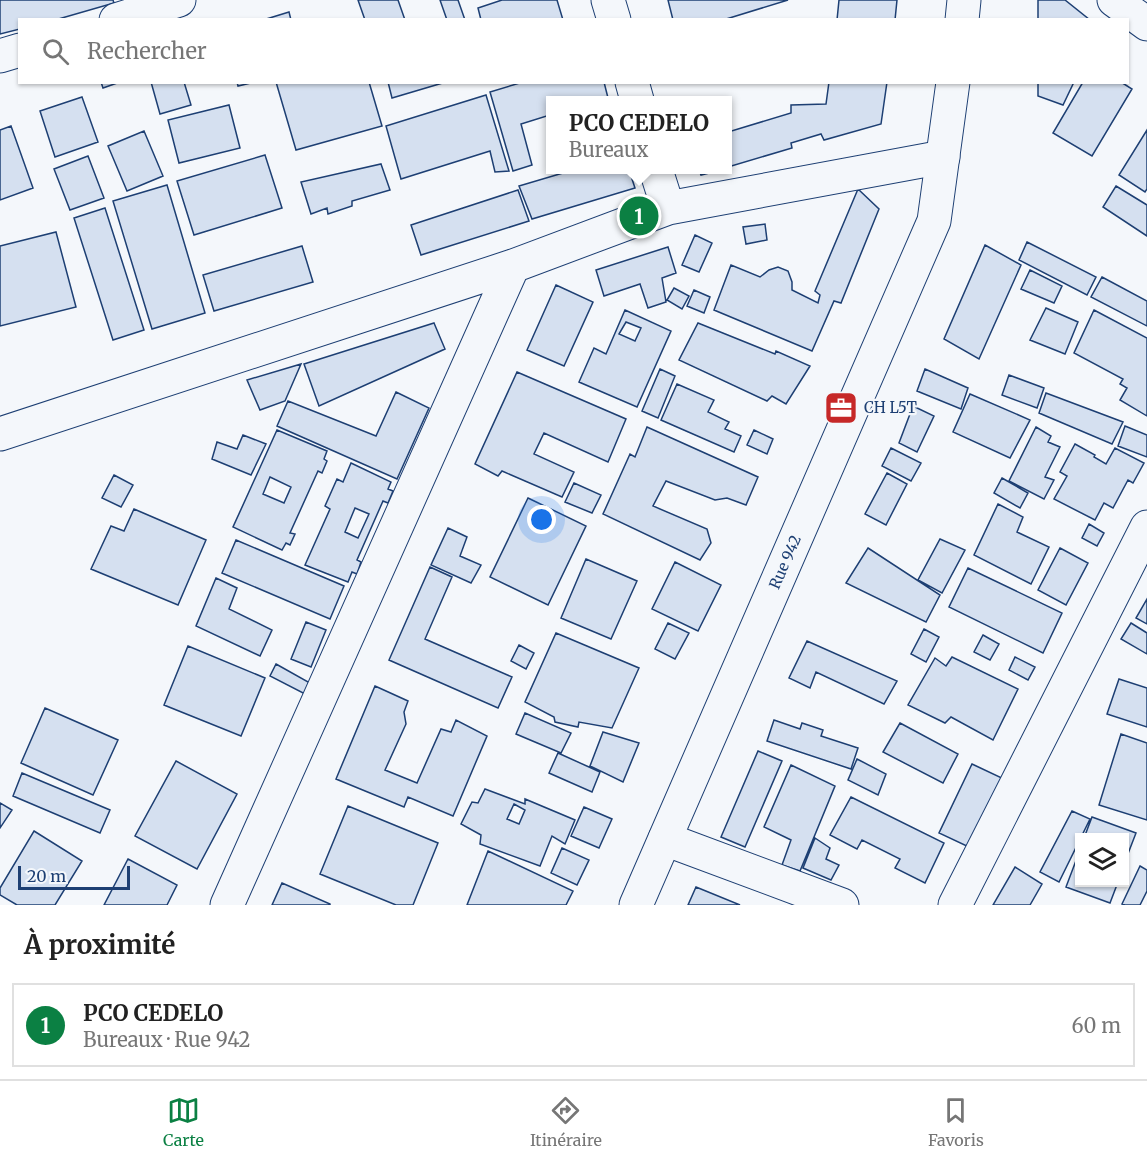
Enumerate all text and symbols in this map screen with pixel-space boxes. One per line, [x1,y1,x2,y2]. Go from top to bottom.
search box [18,18,1129,84]
icon: search [39,35,72,68]
text: Rechercher [87,37,207,65]
popup [546,96,732,174]
text: PCO CEDELO [569,109,709,137]
text: Bureaux [569,137,648,162]
pin: 1 [620,194,658,238]
office icon: CH L5T [823,390,859,426]
place label: CH L5T [864,398,918,417]
your location [527,505,556,534]
street label: Rue 942 [765,532,805,592]
map controls [1075,833,1129,887]
button: layers [1075,833,1129,887]
scale bar [18,863,130,890]
text: 20 m [27,866,66,886]
text: À proximité [24,928,175,961]
text: PCO CEDELO [83,999,223,1027]
text: 1 [41,1013,50,1038]
text: 60 m [1071,1013,1121,1038]
text: Bureaux · Rue 942 [83,1027,250,1052]
tab: Carte [163,1094,204,1150]
tab: Itinéraire [530,1094,602,1150]
tab: Favoris [928,1094,984,1150]

